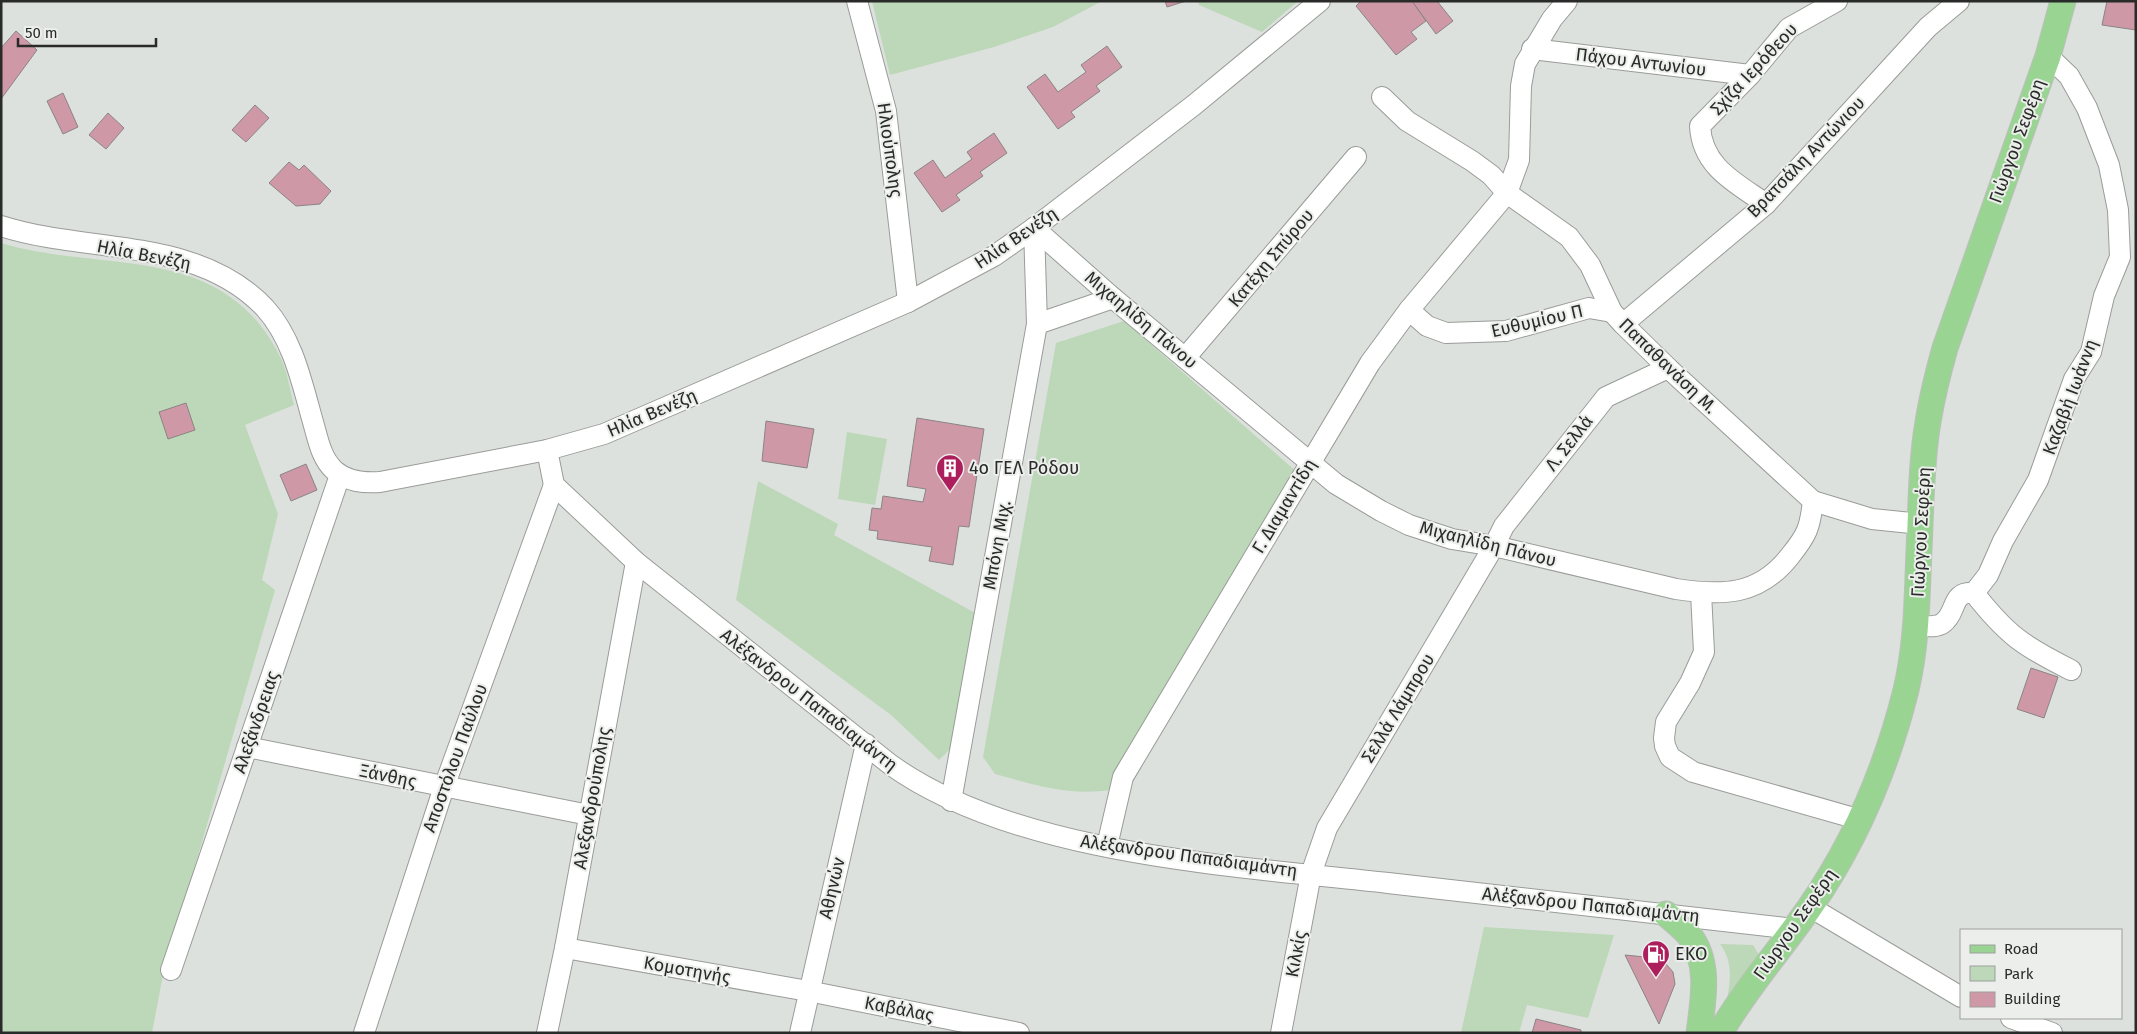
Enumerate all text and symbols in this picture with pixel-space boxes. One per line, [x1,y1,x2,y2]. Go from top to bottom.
scale bar [18,15,155,47]
street label: Σχίζα Ιερόθεου [1706,18,1802,120]
text: 50 m [25,24,58,42]
street label: Πάχου Αντωνίου [1574,43,1708,81]
street label: Γιώργου Σεφέρη [1984,76,2050,206]
street label: Βρατσάλη Αντώνιου [1742,92,1870,222]
street label: Ηλιούπολης [872,101,908,199]
street label: Ηλία Βενέζη [970,202,1062,274]
street label: Κατέχη Σπύρου [1223,204,1319,312]
street label: Ηλία Βενέζη [95,235,193,275]
street label: Μιχαηλίδη Πάνου [1080,266,1202,374]
street label: Ευθυμίου Π [1489,300,1585,342]
street label: Παπαθανάση Μ. [1614,314,1722,418]
street label: Καζαβή Ιωάννη [2038,336,2102,458]
street label: Ηλία Βενέζη [604,384,700,442]
street label: Λ. Σελλά [1540,411,1598,475]
building icon: 4ο ΓΕΛ Ρόδου [935,453,965,492]
street label: Γ. Διαμαντίδη [1247,455,1321,557]
place label: 4ο ΓΕΛ Ρόδου [969,457,1079,479]
street label: Γιώργου Σεφέρη [1907,466,1935,598]
street label: Μπόνη Μιχ. [978,499,1016,591]
street label: Μιχαηλίδη Πάνου [1417,516,1559,572]
street label: Αλέξανδρου Παπαδιαμάντη [716,624,902,776]
street label: Σελλά Λάμπρου [1357,649,1439,767]
street label: Αλεξάνδρειας [228,667,284,776]
street label: Αποστόλου Παύλου [418,681,492,835]
street label: Αλεξανδρούπολης [569,725,615,871]
street label: Ξάνθης [358,759,419,793]
street label: Αλέξανδρου Παπαδιαμάντη [1079,830,1299,882]
street label: Αθηνών [814,855,850,921]
street label: Γιώργου Σεφέρη [1748,864,1842,984]
street label: Αλέξανδρου Παπαδιαμάντη [1481,883,1701,927]
street label: Κιλκίς [1281,928,1311,979]
legend [1960,929,2122,1019]
fuel station icon: EKO [1641,939,1671,978]
text: Road [2004,940,2039,958]
place label: EKO [1675,943,1707,965]
street label: Κομοτηνής [642,952,733,989]
text: Park [2004,965,2034,983]
text: Building [2004,990,2060,1008]
street label: Καβάλας [863,992,936,1027]

